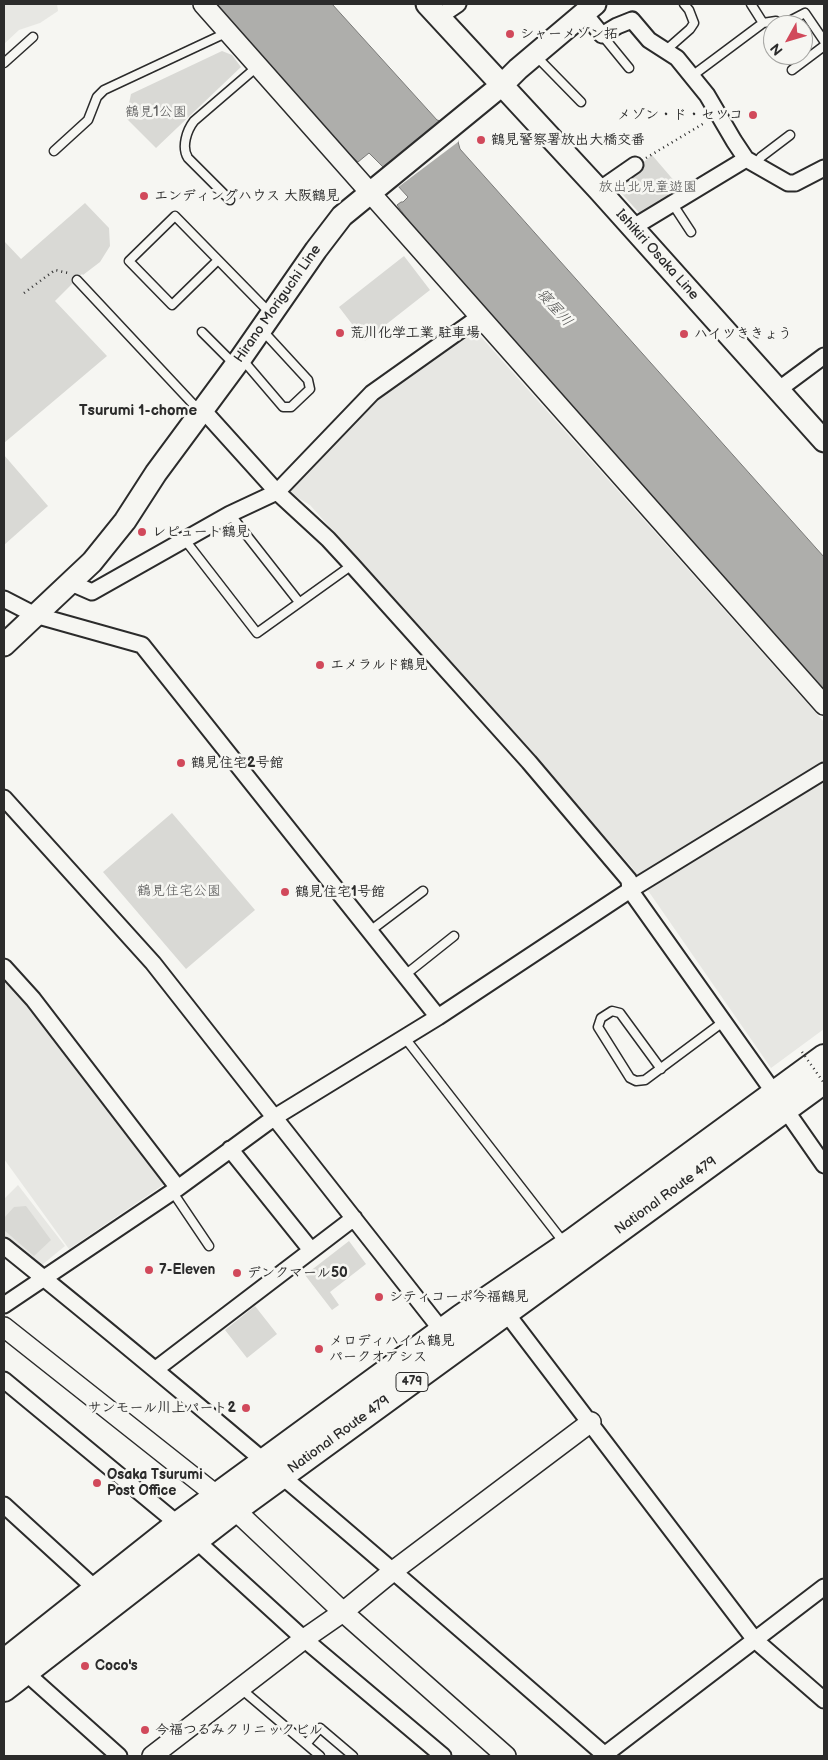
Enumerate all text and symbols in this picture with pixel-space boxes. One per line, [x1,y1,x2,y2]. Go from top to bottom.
north arrow [763,15,813,65]
place label: シャーメゾン拓 [520,26,618,42]
marker: シャーメゾン拓 [504,28,516,40]
text: N [767,40,787,59]
park label: 鶴見1公園 [125,104,187,120]
place label: メゾン・ド・セツコ [617,107,743,123]
marker: メゾン・ド・セツコ [747,109,759,121]
place label: 鶴見警察署放出大橋交番 [491,132,645,148]
marker: 鶴見警察署放出大橋交番 [475,134,487,146]
park label: 放出北児童遊園 [599,179,697,195]
place label: エンディングハウス 大阪鶴見 [154,188,340,204]
marker: エンディングハウス 大阪鶴見 [138,190,150,202]
street label: Ishikiri Osaka Line [612,206,702,304]
street label: Hirano Moriguchi Line [231,242,325,366]
water label: 寝屋川 [532,285,576,331]
place label: 荒川化学工業 駐車場 [350,325,480,341]
place label: ハイツききょう [694,326,792,342]
marker: 荒川化学工業 駐車場 [334,327,346,339]
marker: ハイツききょう [678,328,690,340]
district label: Tsurumi 1-chome [79,402,197,420]
place label: レピュート鶴見 [152,524,250,540]
marker: レピュート鶴見 [136,526,148,538]
place label: エメラルド鶴見 [330,657,428,673]
marker: エメラルド鶴見 [314,659,326,671]
place label: 鶴見住宅2号館 [191,755,283,771]
marker: 鶴見住宅2号館 [175,757,187,769]
park label: 鶴見住宅公園 [137,883,221,899]
place label: 鶴見住宅1号館 [295,884,385,900]
marker: 鶴見住宅1号館 [279,886,291,898]
street label: National Route 479 [612,1153,720,1239]
place label: 7-Eleven [159,1262,215,1278]
marker: 7-Eleven [143,1264,155,1276]
place label: デンクマール50 [247,1265,348,1281]
marker: デンクマール50 [231,1267,243,1279]
place label: シティコーポ今福鶴見 [389,1289,529,1305]
marker: シティコーポ今福鶴見 [373,1291,385,1303]
place label: メロディハイム鶴見 パークオアシス [329,1333,455,1365]
marker: メロディハイム鶴見 パークオアシス [313,1343,325,1355]
road number: 479 [396,1372,428,1391]
street label: National Route 479 [285,1392,393,1478]
place label: サンモール川上パート2 [88,1400,236,1416]
marker: サンモール川上パート2 [240,1402,252,1414]
place label: Osaka Tsurumi Post Office [107,1467,203,1500]
marker: Osaka Tsurumi Post Office [91,1477,103,1489]
place label: Coco's [95,1658,138,1674]
marker: Coco's [79,1660,91,1672]
place label: 今福つるみクリニックビル [155,1722,323,1738]
marker: 今福つるみクリニックビル [139,1724,151,1736]

